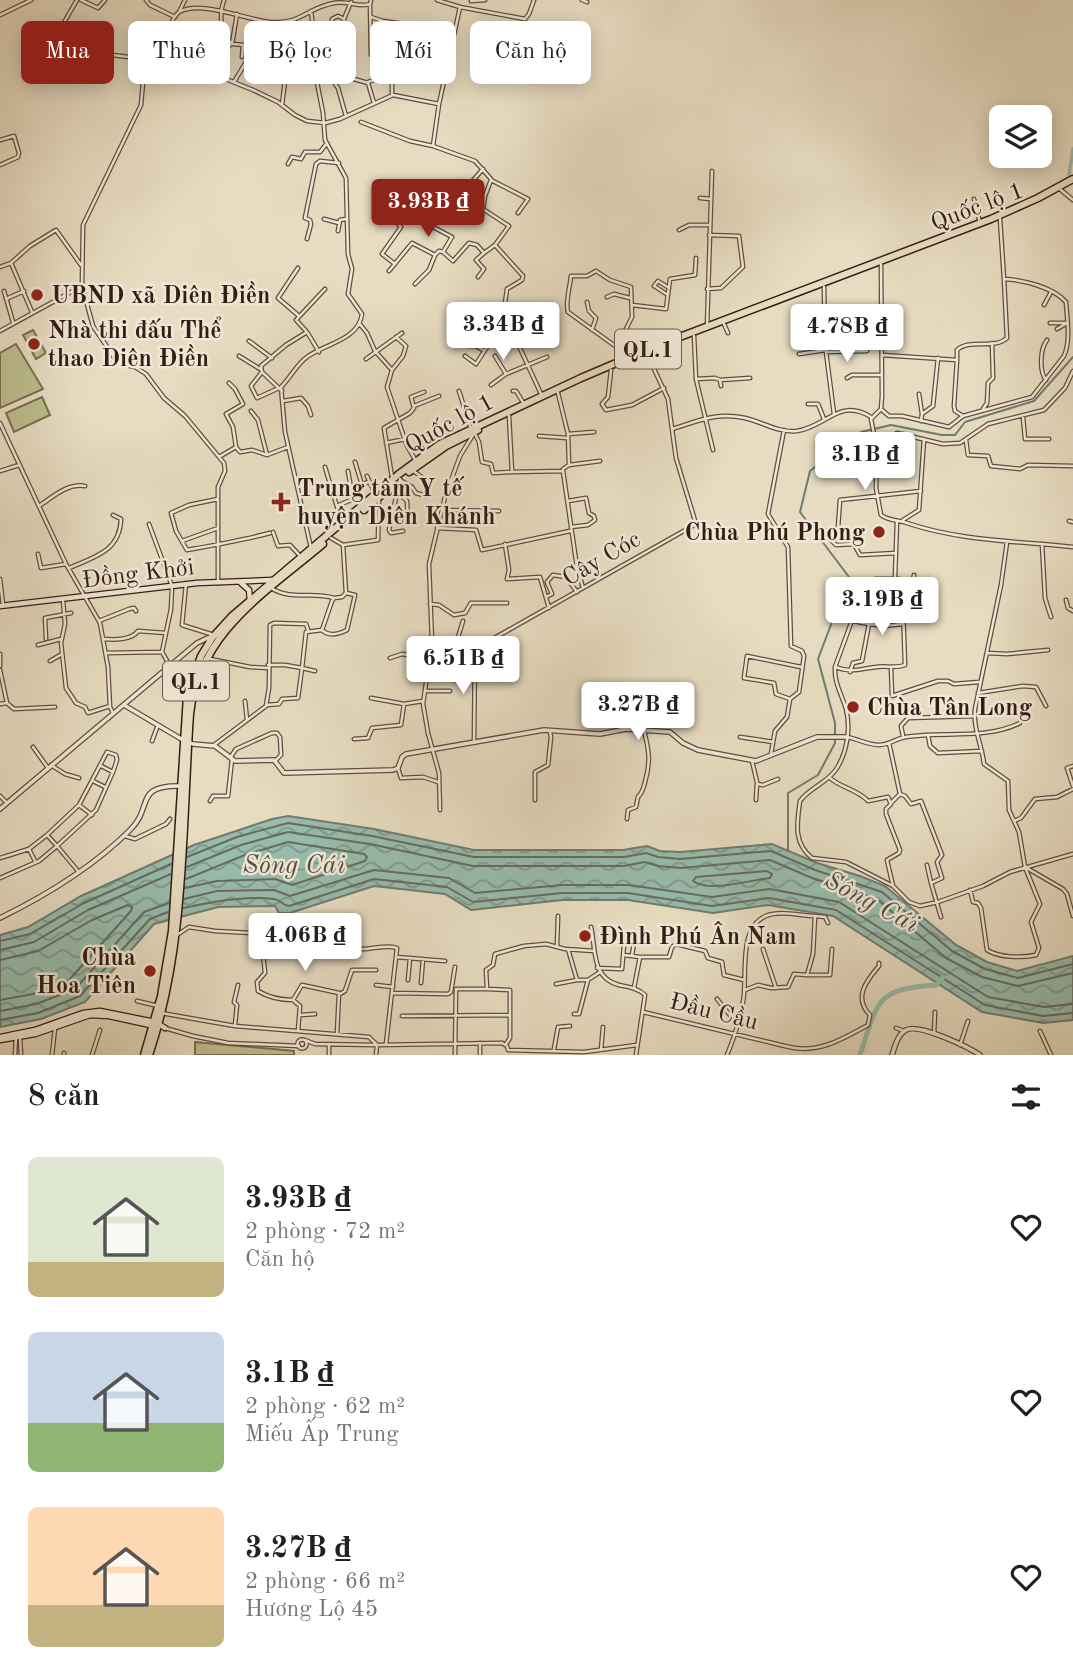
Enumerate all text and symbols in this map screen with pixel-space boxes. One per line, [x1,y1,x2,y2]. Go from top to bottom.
chip: Mua [21,21,114,84]
chip: Thuê [128,21,230,84]
chip: Bộ lọc [244,21,356,84]
chip: Mới [370,21,456,84]
chip: Căn hộ [470,21,591,84]
map controls [989,105,1052,168]
button: layers [989,105,1052,168]
street label: Quốc lộ 1 [927,178,1028,237]
pin: 3.93B ₫ [363,180,493,239]
text: 3.93B ₫ [387,190,469,213]
place label: UBND xã Diên Điền [51,281,270,309]
marker: UBND xã Diên Điền [29,287,45,303]
pin: 3.34B ₫ [438,302,568,362]
pin: 4.78B ₫ [782,304,912,364]
text: 3.34B ₫ [462,313,544,336]
text: 4.78B ₫ [806,315,888,338]
place label: Nhà thi đấu Thể thao Diên Điền [48,316,222,372]
road number: QL.1 [615,330,681,368]
marker: Nhà thi đấu Thể thao Diên Điền [26,336,42,352]
street label: Quốc lộ 1 [401,390,499,459]
pin: 3.1B ₫ [808,433,922,492]
text: 3.1B ₫ [831,443,899,466]
place label: Trung tâm Y tế huyện Diên Khánh [297,476,495,530]
marker: Trung tâm Y tế huyện Diên Khánh [271,492,291,512]
place label: Chùa Phú Phong [684,522,866,546]
marker: Chùa Phú Phong [871,524,887,540]
street label: Cây Cóc [559,528,645,591]
street label: Đồng Khởi [81,554,196,594]
pin: 3.19B ₫ [817,578,947,637]
text: 3.19B ₫ [841,588,923,611]
pin: 6.51B ₫ [398,636,528,696]
text: 6.51B ₫ [422,647,504,670]
road number: QL.1 [163,662,229,701]
pin: 3.27B ₫ [573,682,703,742]
text: 3.27B ₫ [597,693,679,716]
place label: Chùa Tân Long [867,697,1033,721]
marker: Chùa Tân Long [845,699,861,715]
water label: Sông Cái [243,853,346,879]
water label: Sông Cái [820,867,923,939]
pin: 4.06B ₫ [240,914,370,973]
place label: Đình Phú Ân Nam [599,921,797,950]
text: 4.06B ₫ [264,924,346,947]
marker: Đình Phú Ân Nam [577,928,593,944]
place label: Chùa Hoa Tiên [36,947,136,999]
marker: Chùa Hoa Tiên [142,963,158,979]
street label: Đầu Cầu [667,988,761,1036]
icon: filters [1007,1078,1045,1116]
text: 8 căn [28,1082,100,1112]
text: 3.93B ₫ [245,1184,351,1214]
icon: home [84,1185,168,1269]
icon: heart [1007,1208,1045,1246]
text: 2 phòng · 72 m² [245,1220,405,1243]
text: Căn hộ [245,1248,315,1271]
text: 3.1B ₫ [245,1359,333,1389]
icon: home [84,1360,168,1444]
icon: heart [1007,1383,1045,1421]
text: 2 phòng · 62 m² [245,1395,405,1418]
text: Miếu Ấp Trung [245,1423,399,1446]
text: 3.27B ₫ [245,1534,351,1564]
icon: home [84,1535,168,1619]
icon: heart [1007,1558,1045,1596]
text: 2 phòng · 66 m² [245,1570,405,1593]
text: Hương Lộ 45 [245,1598,378,1621]

